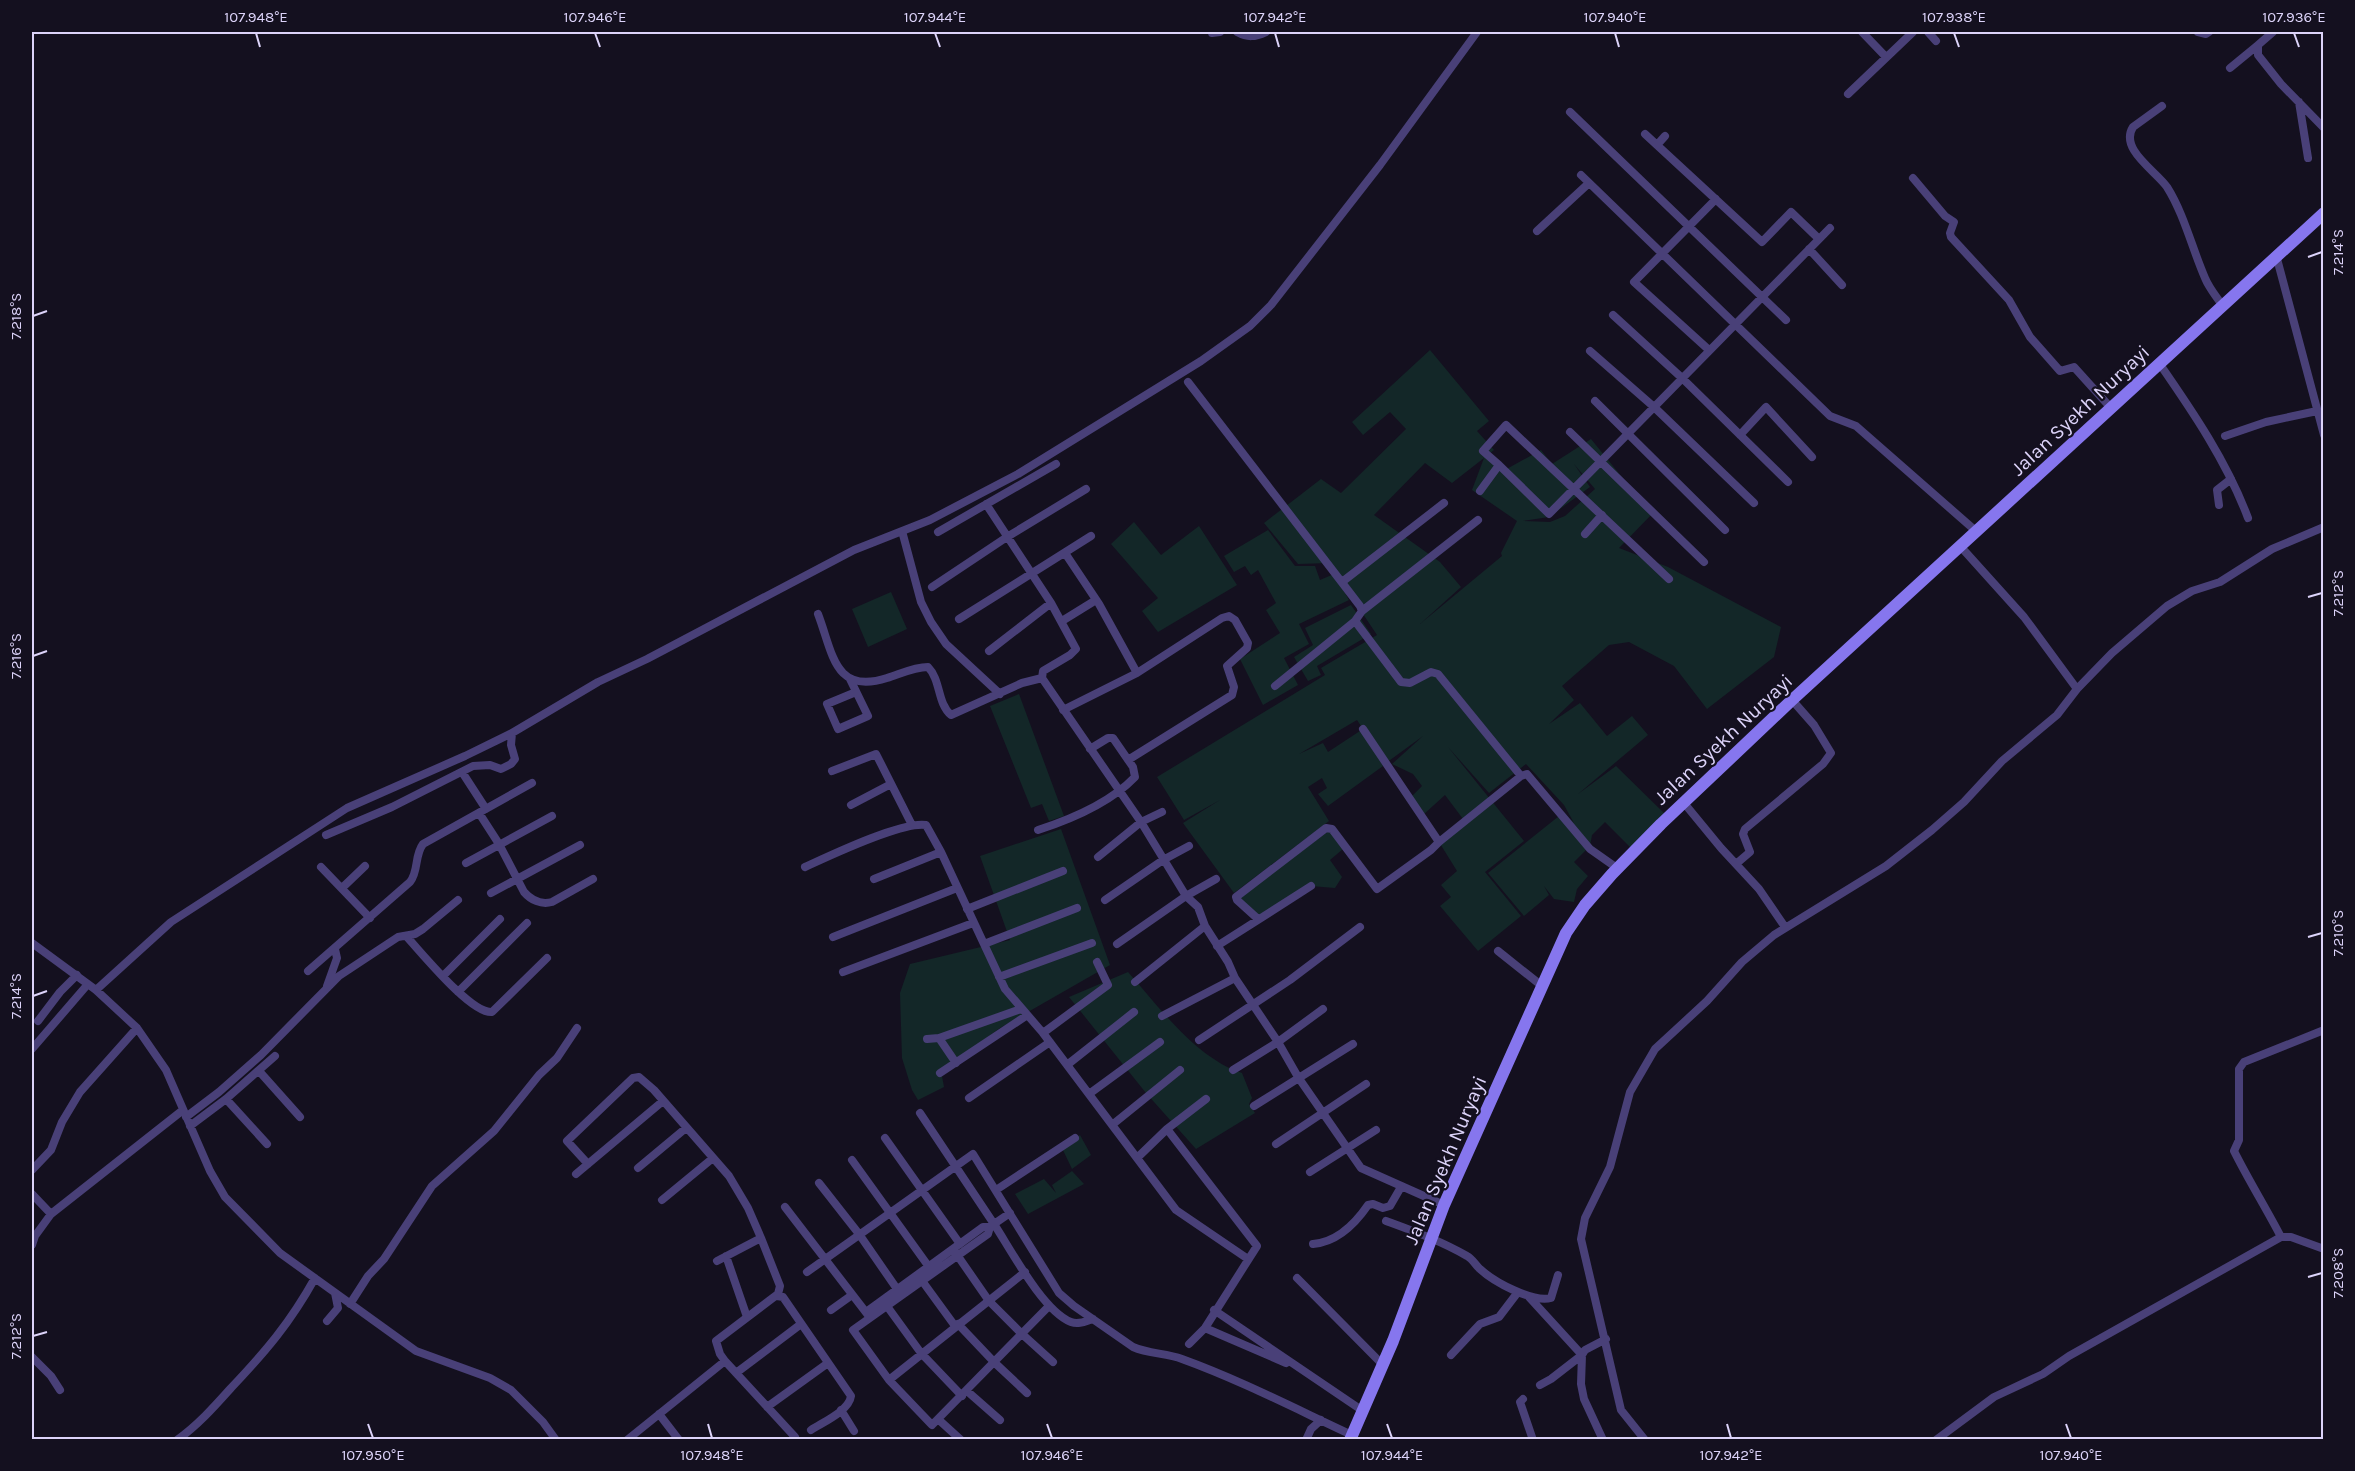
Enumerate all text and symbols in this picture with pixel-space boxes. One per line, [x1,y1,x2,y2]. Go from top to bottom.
text: 107.948°E [224,8,288,26]
text: 107.946°E [564,8,626,26]
text: 107.944°E [904,8,966,26]
text: 107.942°E [1244,8,1306,26]
text: 107.940°E [1583,8,1647,26]
text: 107.938°E [1922,8,1986,26]
text: 107.936°E [2262,8,2326,26]
text: 7.214°S [2329,229,2347,275]
text: 7.218°S [7,293,25,339]
street label: Jalan Syekh Nuryayi [2006,340,2154,480]
text: 7.212°S [2329,570,2347,616]
text: 7.216°S [7,633,25,679]
street label: Jalan Syekh Nuryayi [1649,669,1797,809]
text: 7.210°S [2329,910,2347,956]
text: 7.214°S [7,973,25,1019]
street label: Jalan Syekh Nuryayi [1400,1072,1491,1248]
text: 7.208°S [2329,1248,2347,1298]
text: 7.212°S [7,1313,25,1359]
text: 107.950°E [341,1446,405,1464]
text: 107.948°E [680,1446,744,1464]
text: 107.946°E [1021,1446,1083,1464]
text: 107.944°E [1361,1446,1423,1464]
text: 107.942°E [1700,1446,1762,1464]
text: 107.940°E [2039,1446,2103,1464]

